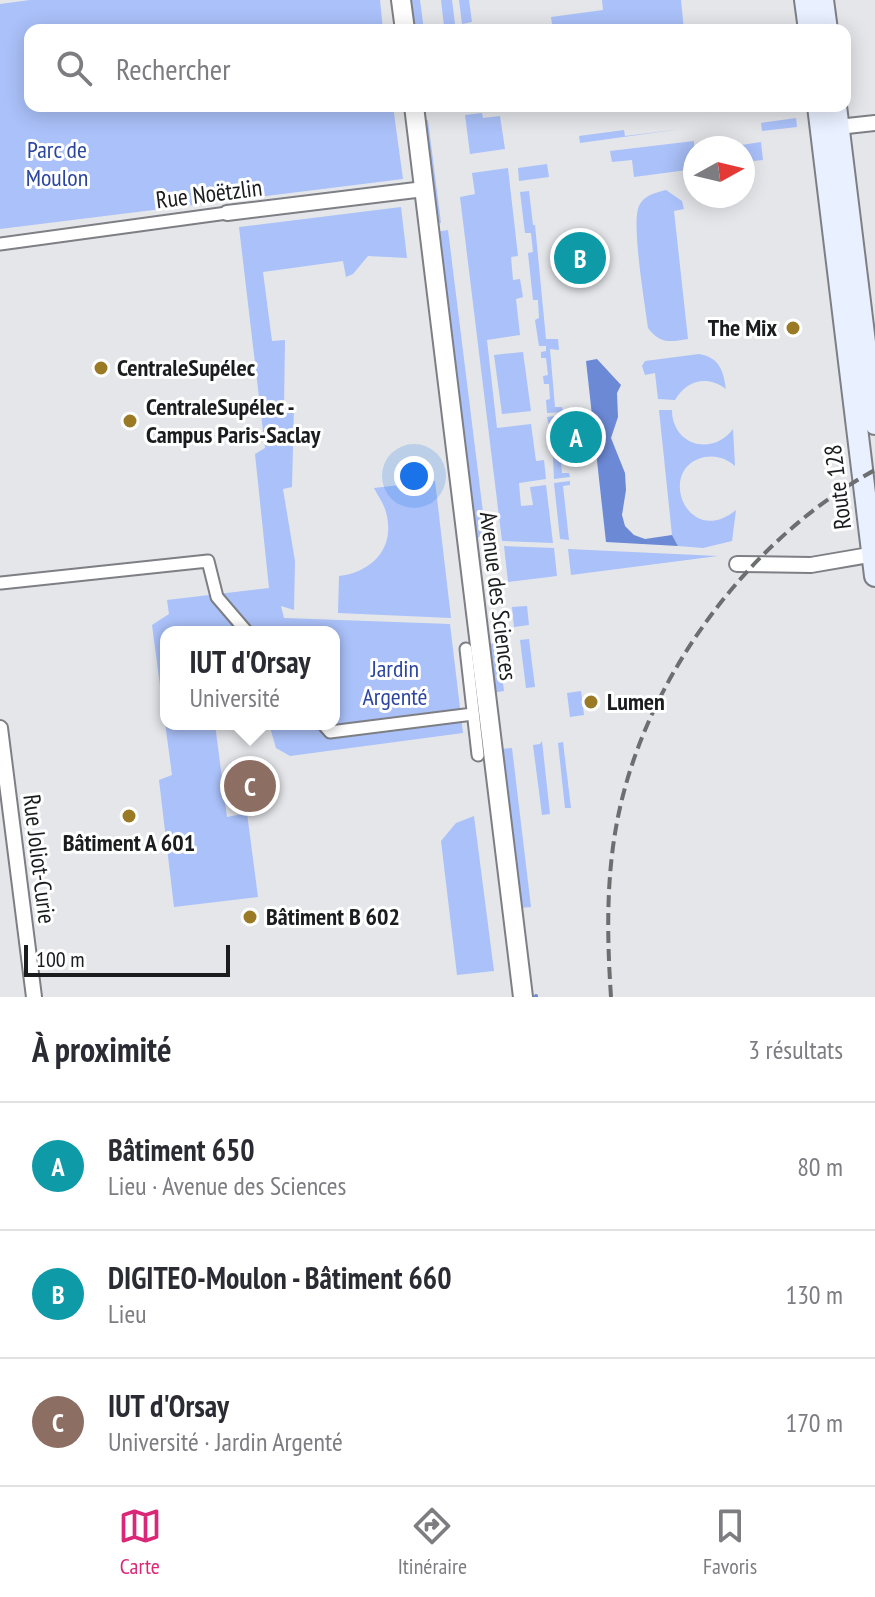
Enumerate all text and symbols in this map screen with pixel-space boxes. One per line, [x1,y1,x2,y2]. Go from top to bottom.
search box [24,24,851,112]
icon: search [52,46,96,90]
text: Rechercher [116,49,230,88]
park label: Parc de Moulon [26,134,88,193]
north arrow [683,136,755,208]
street label: Rue Noëtzlin [154,172,264,215]
pin: B [554,228,606,288]
place label: The Mix [708,312,777,343]
marker: The Mix [784,319,802,337]
place label: CentraleSupélec [117,352,256,383]
marker: CentraleSupélec [92,359,110,377]
place label: CentraleSupélec - Campus Paris-Saclay [146,391,321,450]
pin: A [550,407,602,467]
marker: CentraleSupélec - Campus Paris-Saclay [121,412,139,430]
street label: Route 128 [817,443,858,531]
your location [394,456,434,496]
street label: Avenue des Sciences [473,510,524,682]
popup [160,626,340,730]
text: IUT d'Orsay [189,642,311,681]
park label: Jardin Argenté [362,653,428,712]
text: Université [189,681,280,714]
place label: Lumen [607,686,665,717]
marker: Lumen [582,693,600,711]
pin: C [224,756,276,816]
street label: Rue Joliot-Curie [16,792,63,925]
marker: Bâtiment A 601 [120,807,138,825]
place label: Bâtiment A 601 [63,827,195,858]
place label: Bâtiment B 602 [266,901,400,932]
marker: Bâtiment B 602 [241,908,259,926]
scale bar [24,941,230,977]
text: 100 m [36,945,85,973]
text: À proximité [32,1027,172,1071]
text: 3 résultats [748,1033,843,1066]
text: Bâtiment 650 [108,1130,255,1169]
text: A [51,1150,65,1183]
text: 80 m [797,1150,843,1183]
text: Lieu · Avenue des Sciences [108,1169,346,1202]
text: DIGITEO-Moulon - Bâtiment 660 [108,1258,452,1297]
text: B [52,1278,64,1311]
text: 130 m [785,1278,843,1311]
text: Lieu [108,1297,146,1330]
text: IUT d'Orsay [108,1386,229,1425]
text: C [52,1406,64,1439]
text: 170 m [785,1406,843,1439]
text: Université · Jardin Argenté [108,1425,343,1458]
tab: Carte [118,1504,162,1580]
tab: Itinéraire [398,1504,467,1580]
tab: Favoris [703,1504,757,1580]

